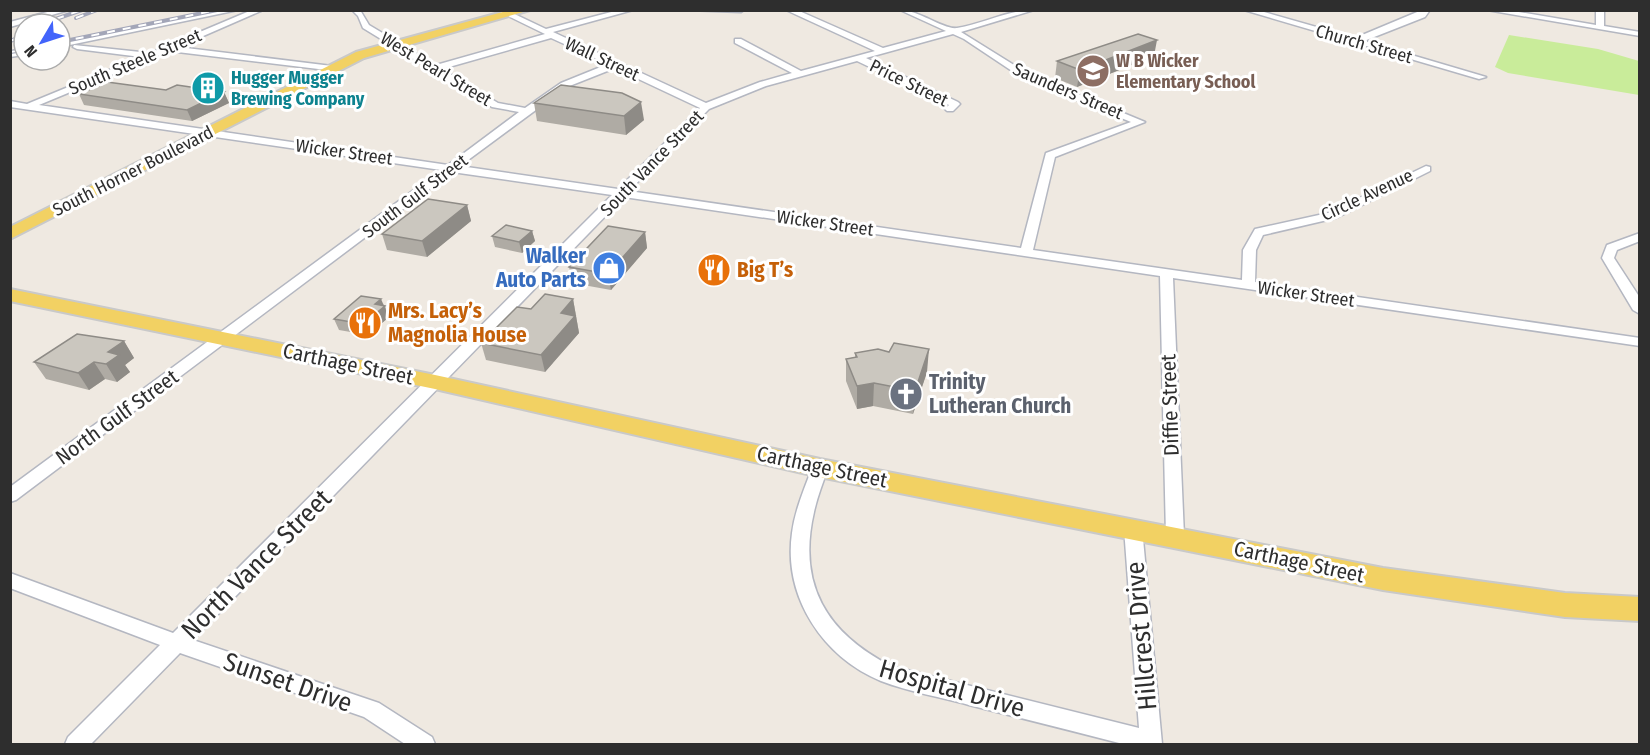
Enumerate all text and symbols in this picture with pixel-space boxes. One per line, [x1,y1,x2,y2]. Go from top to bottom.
north arrow [12,12,72,72]
street label: Church Street [1313,20,1415,68]
street label: South Steele Street [65,24,205,100]
street label: West Pearl Street [376,27,496,111]
street label: Wall Street [561,32,643,86]
text: N [20,41,41,61]
place label: W B Wicker Elementary School [1116,50,1255,93]
school or university icon: W B Wicker Elementary School [1075,53,1111,89]
street label: Price Street [866,55,952,111]
street label: Saunders Street [1010,58,1126,124]
place label: Hugger Mugger Brewing Company [231,67,365,110]
building icon: Hugger Mugger Brewing Company [190,70,226,106]
street label: South Vance Street [596,105,708,221]
street label: South Horner Boulevard [49,121,217,221]
street label: Wicker Street [294,134,394,170]
street label: South Gulf Street [358,149,472,243]
street label: Circle Avenue [1317,164,1417,226]
street label: Wicker Street [775,205,875,241]
place label: Walker Auto Parts [495,243,586,293]
shop icon: Walker Auto Parts [591,250,627,286]
restaurant icon: Big T’s [696,252,732,288]
place label: Big T’s [737,257,793,283]
street label: Wicker Street [1256,276,1356,312]
place label: Mrs. Lacy’s Magnolia House [388,298,527,348]
restaurant icon: Mrs. Lacy’s Magnolia House [347,305,383,341]
street label: Carthage Street [280,338,416,391]
street label: Diffie Street [1155,354,1185,456]
street label: North Gulf Street [50,364,184,470]
place label: Trinity Lutheran Church [929,369,1071,419]
church icon: Trinity Lutheran Church [888,376,924,412]
street label: Carthage Street [754,441,890,494]
street label: North Vance Street [175,483,338,646]
street label: Carthage Street [1231,536,1367,589]
street label: Hillcrest Drive [1120,560,1163,712]
street label: Sunset Drive [220,646,356,719]
street label: Hospital Drive [876,653,1028,724]

